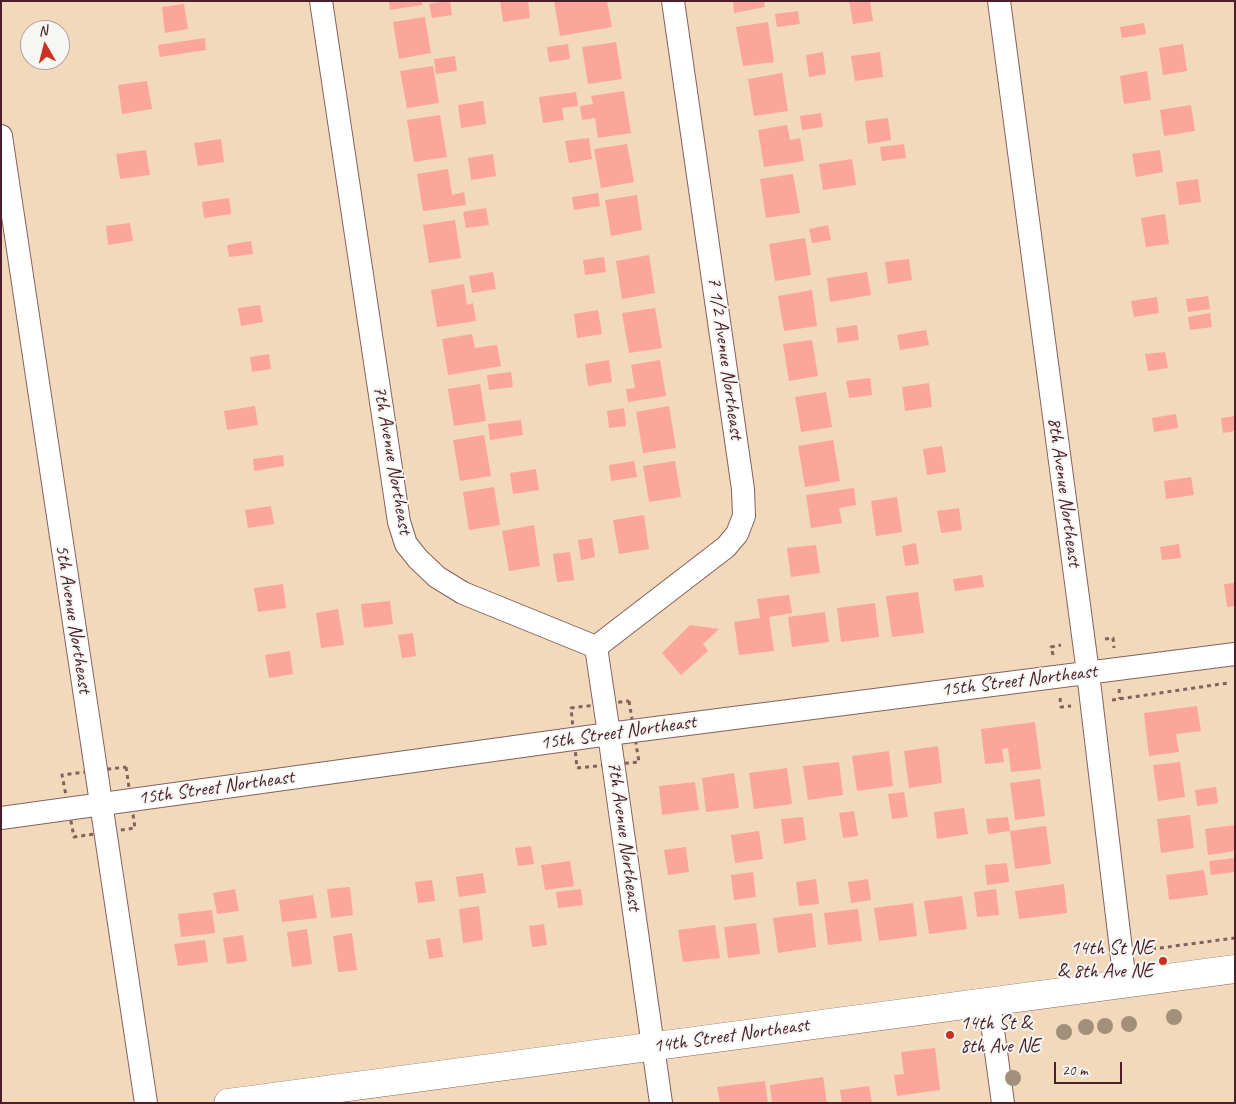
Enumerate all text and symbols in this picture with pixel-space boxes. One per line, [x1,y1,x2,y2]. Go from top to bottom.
north arrow [20,20,70,70]
text: N [37,22,48,40]
street label: 7 1/2 Avenue Northeast [702,275,748,441]
street label: 7th Avenue Northeast [367,384,417,536]
street label: 8th Avenue Northeast [1042,416,1086,568]
street label: 5th Avenue Northeast [49,543,97,695]
street label: 15th Street Northeast [940,660,1098,702]
street label: 15th Street Northeast [539,710,697,756]
street label: 7th Avenue Northeast [602,760,646,912]
street label: 15th Street Northeast [137,765,295,811]
place label: 14th St NE & 8th Ave NE [1057,937,1153,984]
marker: 14th St NE & 8th Ave NE [1157,955,1169,967]
place label: 14th St & 8th Ave NE [960,1012,1040,1059]
street label: 14th Street Northeast [652,1013,810,1059]
marker: 14th St & 8th Ave NE [944,1029,956,1041]
scale bar [1056,1052,1124,1084]
text: 20 m [1062,1061,1088,1080]

